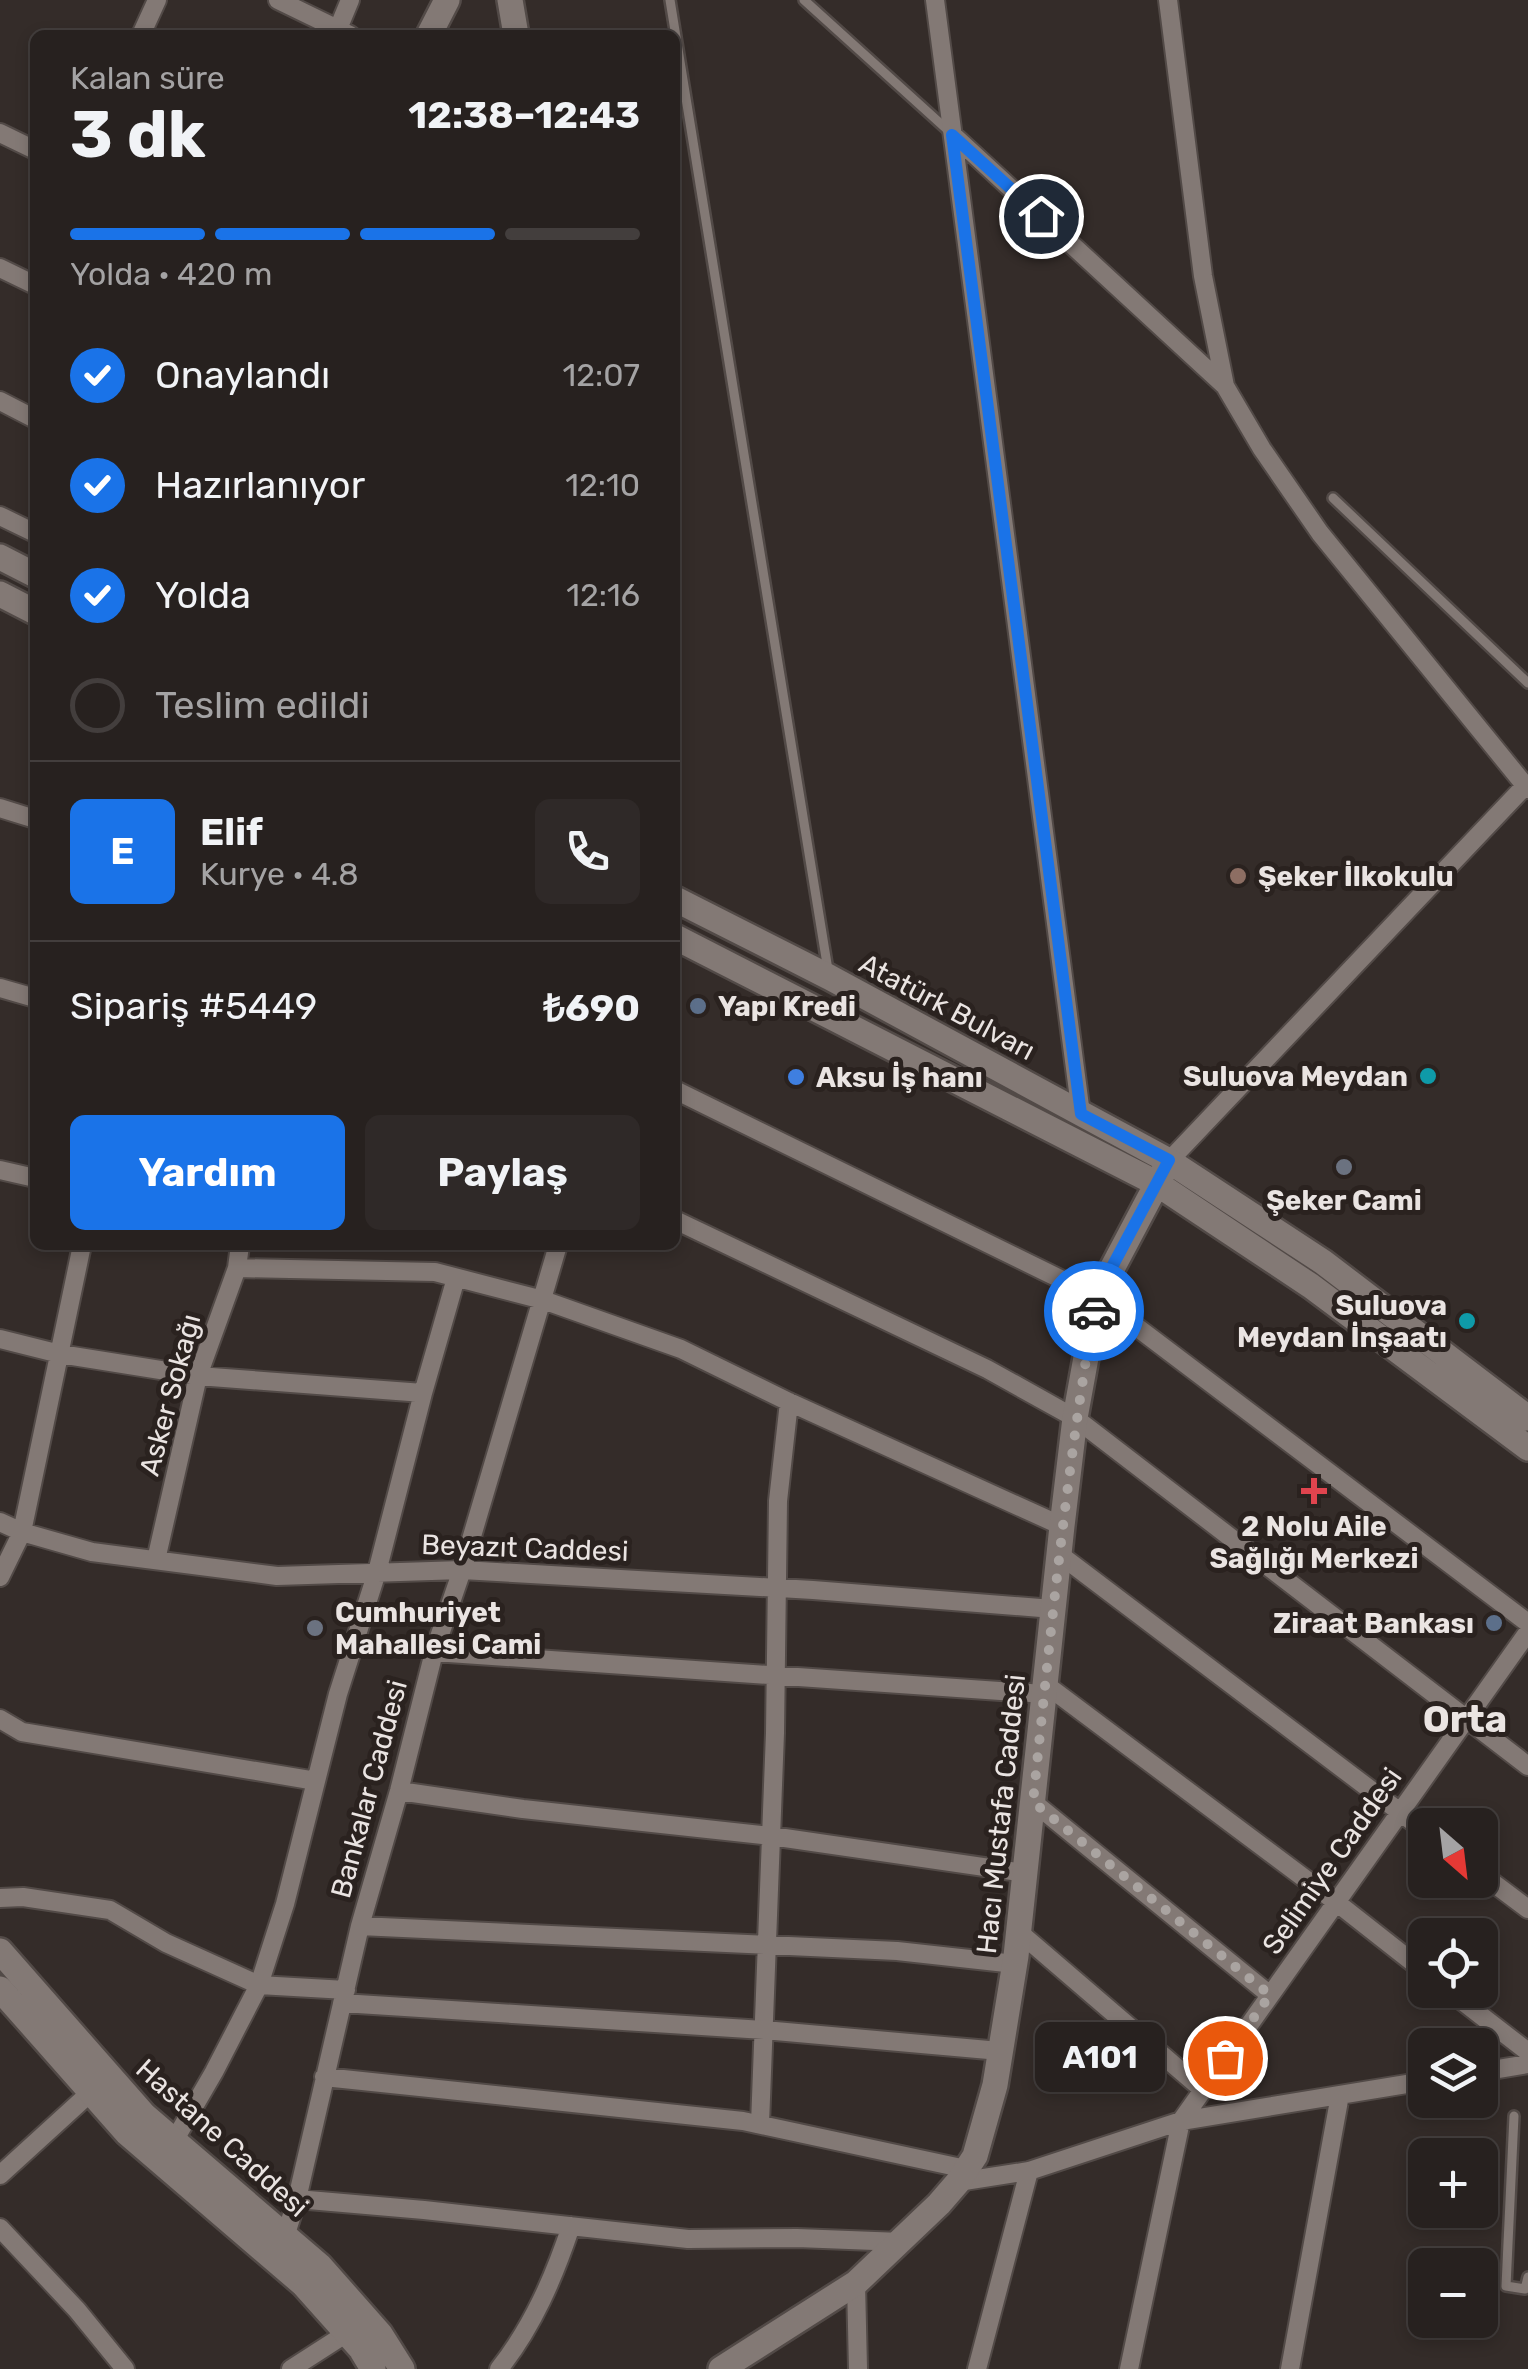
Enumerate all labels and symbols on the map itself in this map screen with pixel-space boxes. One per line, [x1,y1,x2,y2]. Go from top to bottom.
pin [999,174,1084,259]
place label: Şeker İlkokulu [1258,860,1454,893]
marker: Şeker İlkokulu [1227,865,1249,887]
street label: Atatürk Bulvarı [854,947,1040,1067]
place label: Yapı Kredi [718,990,856,1023]
marker: Yapı Kredi [687,995,709,1017]
place label: Suluova Meydan [1183,1060,1408,1093]
place label: Aksu İş hanı [816,1061,983,1094]
marker: Suluova Meydan [1417,1065,1439,1087]
marker: Aksu İş hanı [785,1066,807,1088]
marker: Şeker Cami [1333,1156,1355,1178]
place label: Şeker Cami [1266,1184,1422,1217]
courier [1044,1261,1144,1361]
place label: Suluova Meydan İnşaatı [1237,1289,1447,1354]
marker: Suluova Meydan İnşaatı [1456,1310,1478,1332]
street label: Asker Sokağı [133,1311,207,1479]
marker: 2 Nolu Aile Sağlığı Merkezi [1301,1478,1327,1504]
place label: 2 Nolu Aile Sağlığı Merkezi [1210,1510,1418,1575]
street label: Beyazıt Caddesi [421,1528,629,1568]
place label: Cumhuriyet Mahallesi Cami [335,1596,541,1661]
place label: Ziraat Bankası [1273,1607,1474,1640]
marker: Ziraat Bankası [1483,1612,1505,1634]
marker: Cumhuriyet Mahallesi Cami [304,1617,326,1639]
street label: Hacı Mustafa Caddesi [970,1672,1032,1956]
street label: Bankalar Caddesi [324,1677,414,1901]
district label: Orta [1423,1696,1507,1742]
street label: Selimiye Caddesi [1255,1761,1409,1961]
north arrow [1408,1808,1498,1898]
pin [1183,2016,1268,2101]
callout: A101 [1035,2023,1165,2093]
street label: Hastane Caddesi [129,2052,315,2224]

